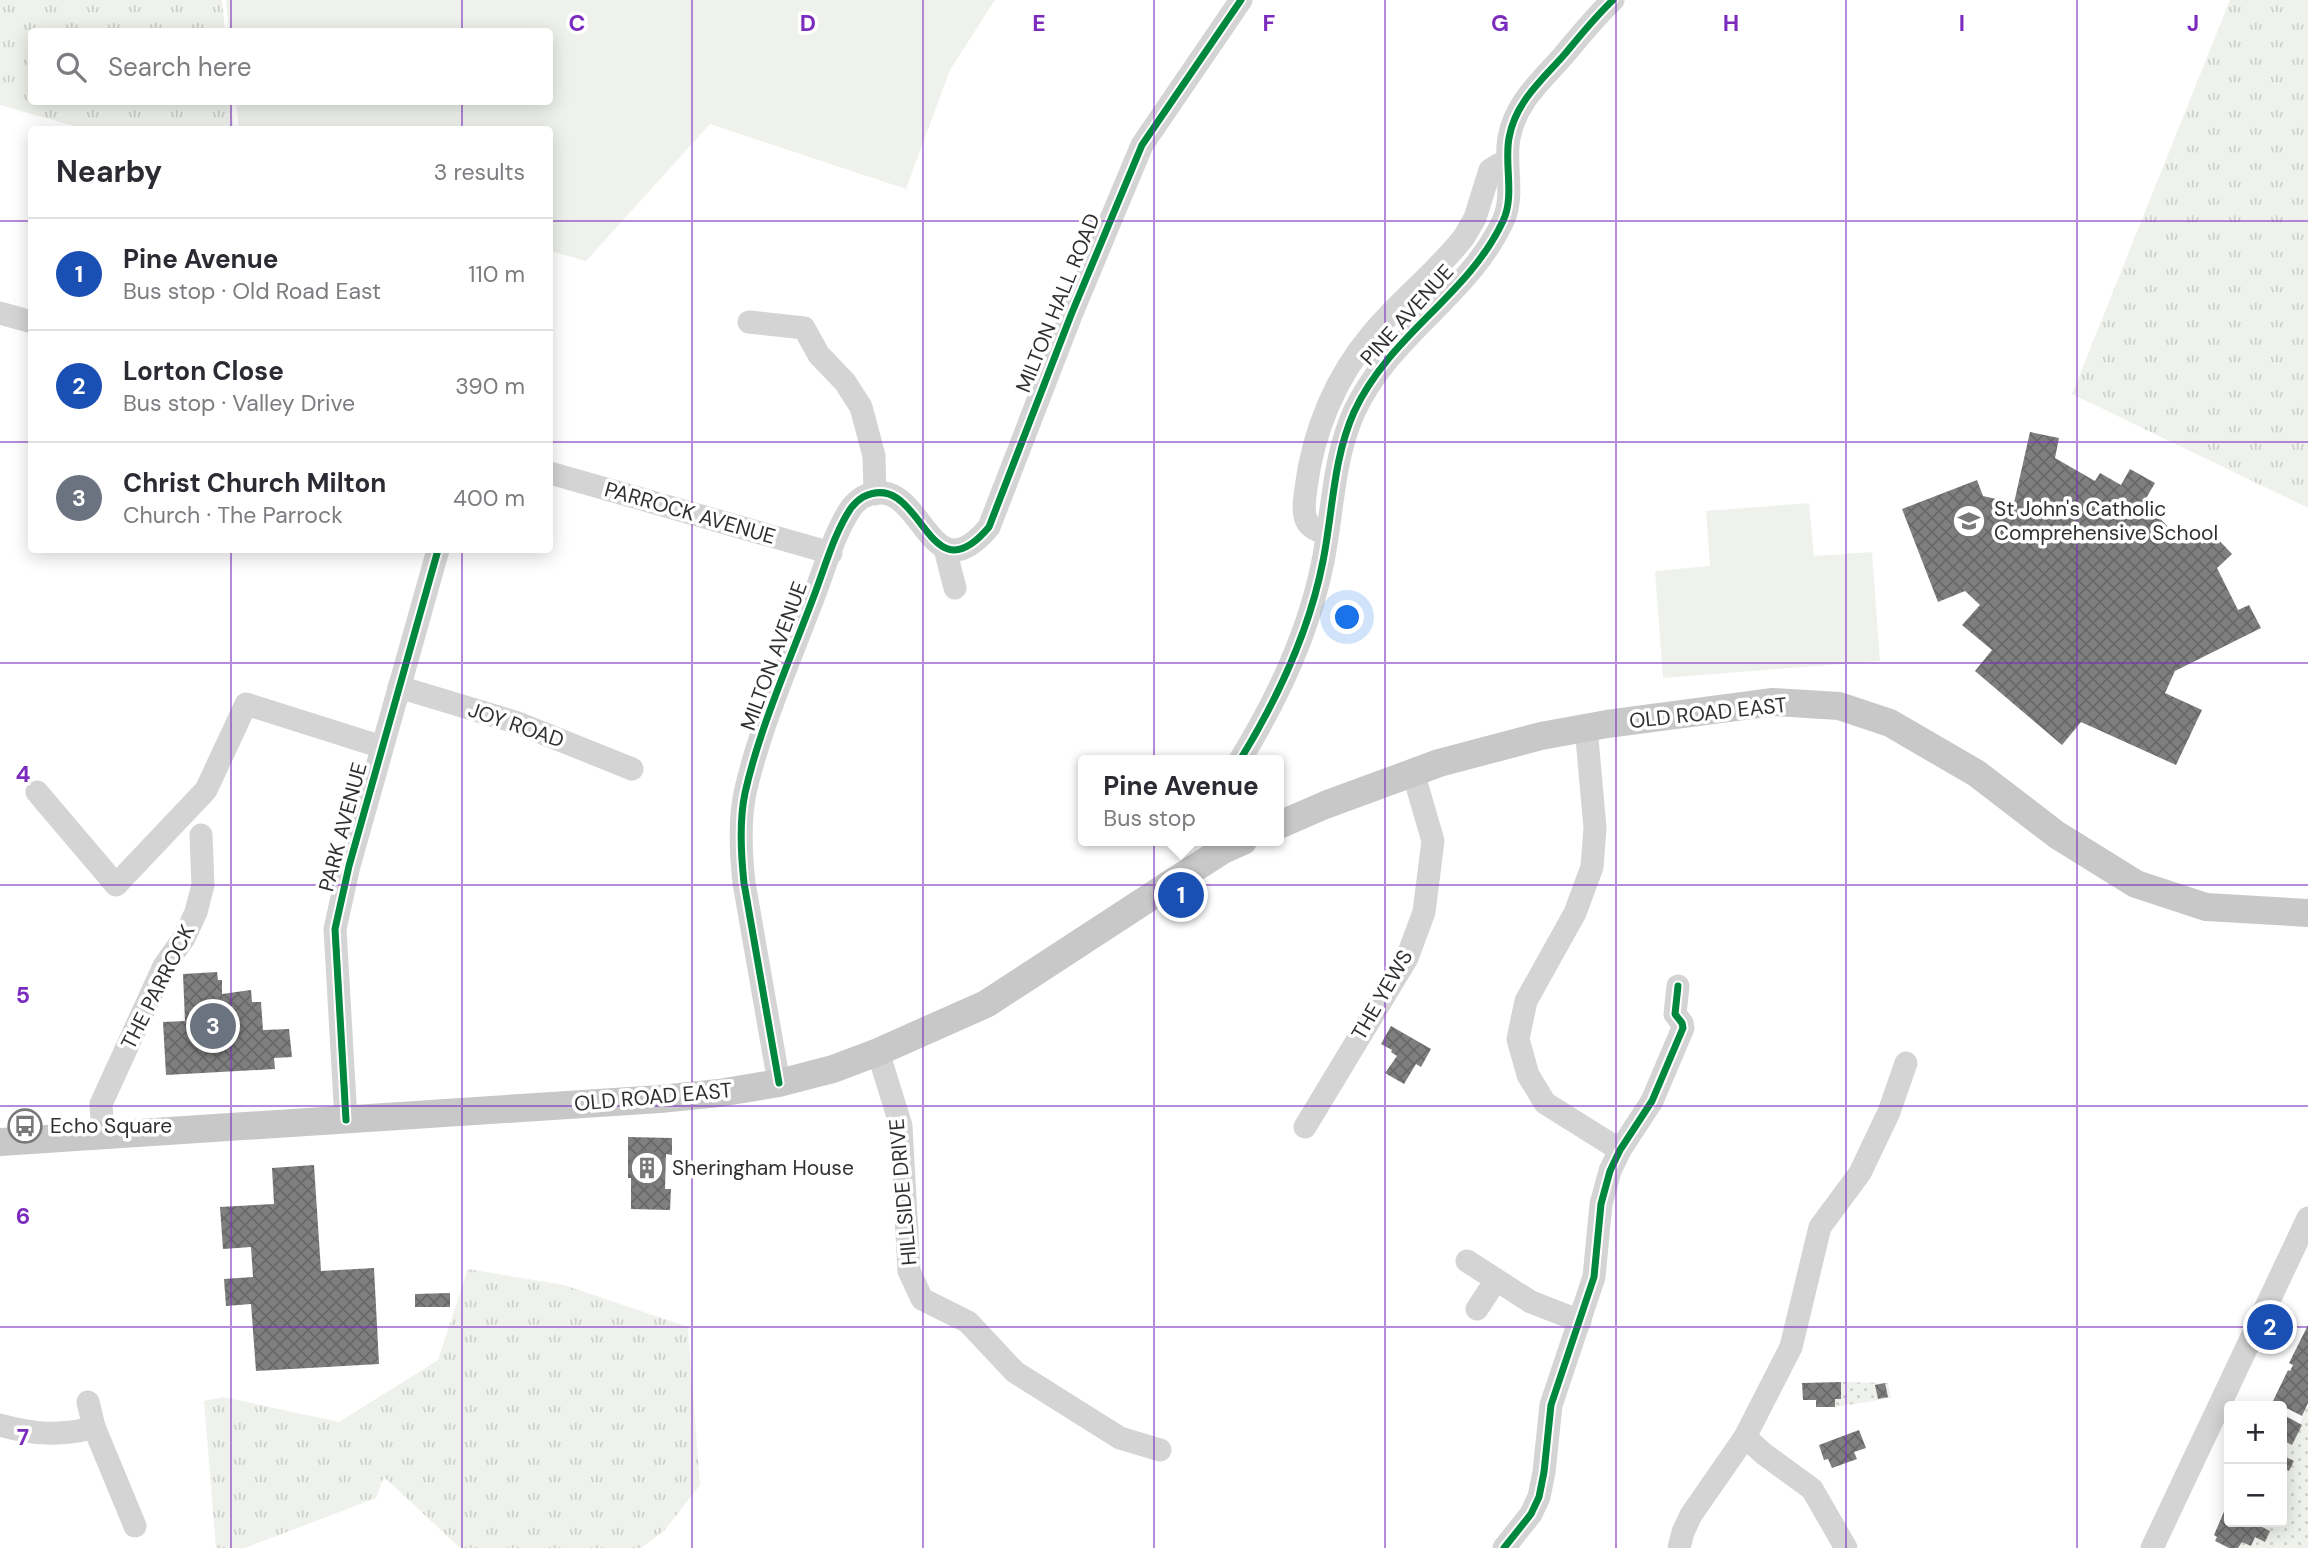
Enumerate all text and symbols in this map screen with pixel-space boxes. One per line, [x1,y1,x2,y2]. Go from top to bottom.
text: C [569,8,585,38]
text: D [800,8,816,38]
text: E [1032,8,1046,38]
text: F [1263,8,1276,38]
text: G [1491,8,1509,38]
text: H [1723,8,1739,38]
text: I [1959,8,1965,38]
text: J [2187,8,2199,38]
search box [28,28,553,105]
icon: search [52,48,90,86]
text: Search here [108,50,251,84]
text: Nearby [56,152,162,191]
text: 3 results [434,157,525,187]
street label: MILTON HALL ROAD [1009,209,1107,397]
text: Pine Avenue [123,242,278,276]
street label: PINE AVENUE [1354,258,1460,372]
text: 1 [75,259,83,289]
text: 110 m [468,259,525,289]
text: Bus stop · Old Road East [123,276,381,306]
text: Lorton Close [123,354,284,388]
text: 2 [72,371,86,401]
text: 390 m [455,371,525,401]
text: Bus stop · Valley Drive [123,388,355,418]
text: Christ Church Milton [123,466,386,500]
street label: PARROCK AVENUE [601,475,779,551]
text: 3 [72,483,86,513]
text: 400 m [453,483,525,513]
place label: St John's Catholic Comprehensive School [1994,495,2218,547]
text: Church · The Parrock [123,500,343,530]
school or university icon: St John's Catholic Comprehensive School [1950,502,1988,540]
street label: MILTON AVENUE [734,578,814,734]
your location [1330,600,1364,634]
street label: OLD ROAD EAST [1628,691,1788,735]
street label: JOY ROAD [464,696,568,754]
popup [1078,755,1284,846]
text: 4 [16,759,31,789]
street label: PARK AVENUE [312,759,374,895]
text: Pine Avenue [1103,769,1259,803]
text: Bus stop [1103,803,1196,833]
pin: 1 [1158,869,1204,921]
street label: THE PARROCK [115,920,201,1054]
street label: THE YEWS [1345,945,1419,1045]
text: 5 [16,980,30,1010]
pin: 3 [190,1000,236,1052]
street label: OLD ROAD EAST [573,1076,733,1118]
bus stop icon: Echo Square [6,1107,44,1145]
place label: Echo Square [50,1112,172,1140]
street label: HILLSIDE DRIVE [883,1117,923,1267]
building icon: Sheringham House [628,1149,666,1187]
place label: Sheringham House [672,1154,854,1182]
text: 6 [16,1201,30,1231]
pin: 2 [2247,1301,2293,1353]
map controls [2224,1401,2287,1527]
button: + [2224,1401,2287,1464]
text: 7 [17,1422,29,1452]
button: − [2224,1464,2287,1527]

